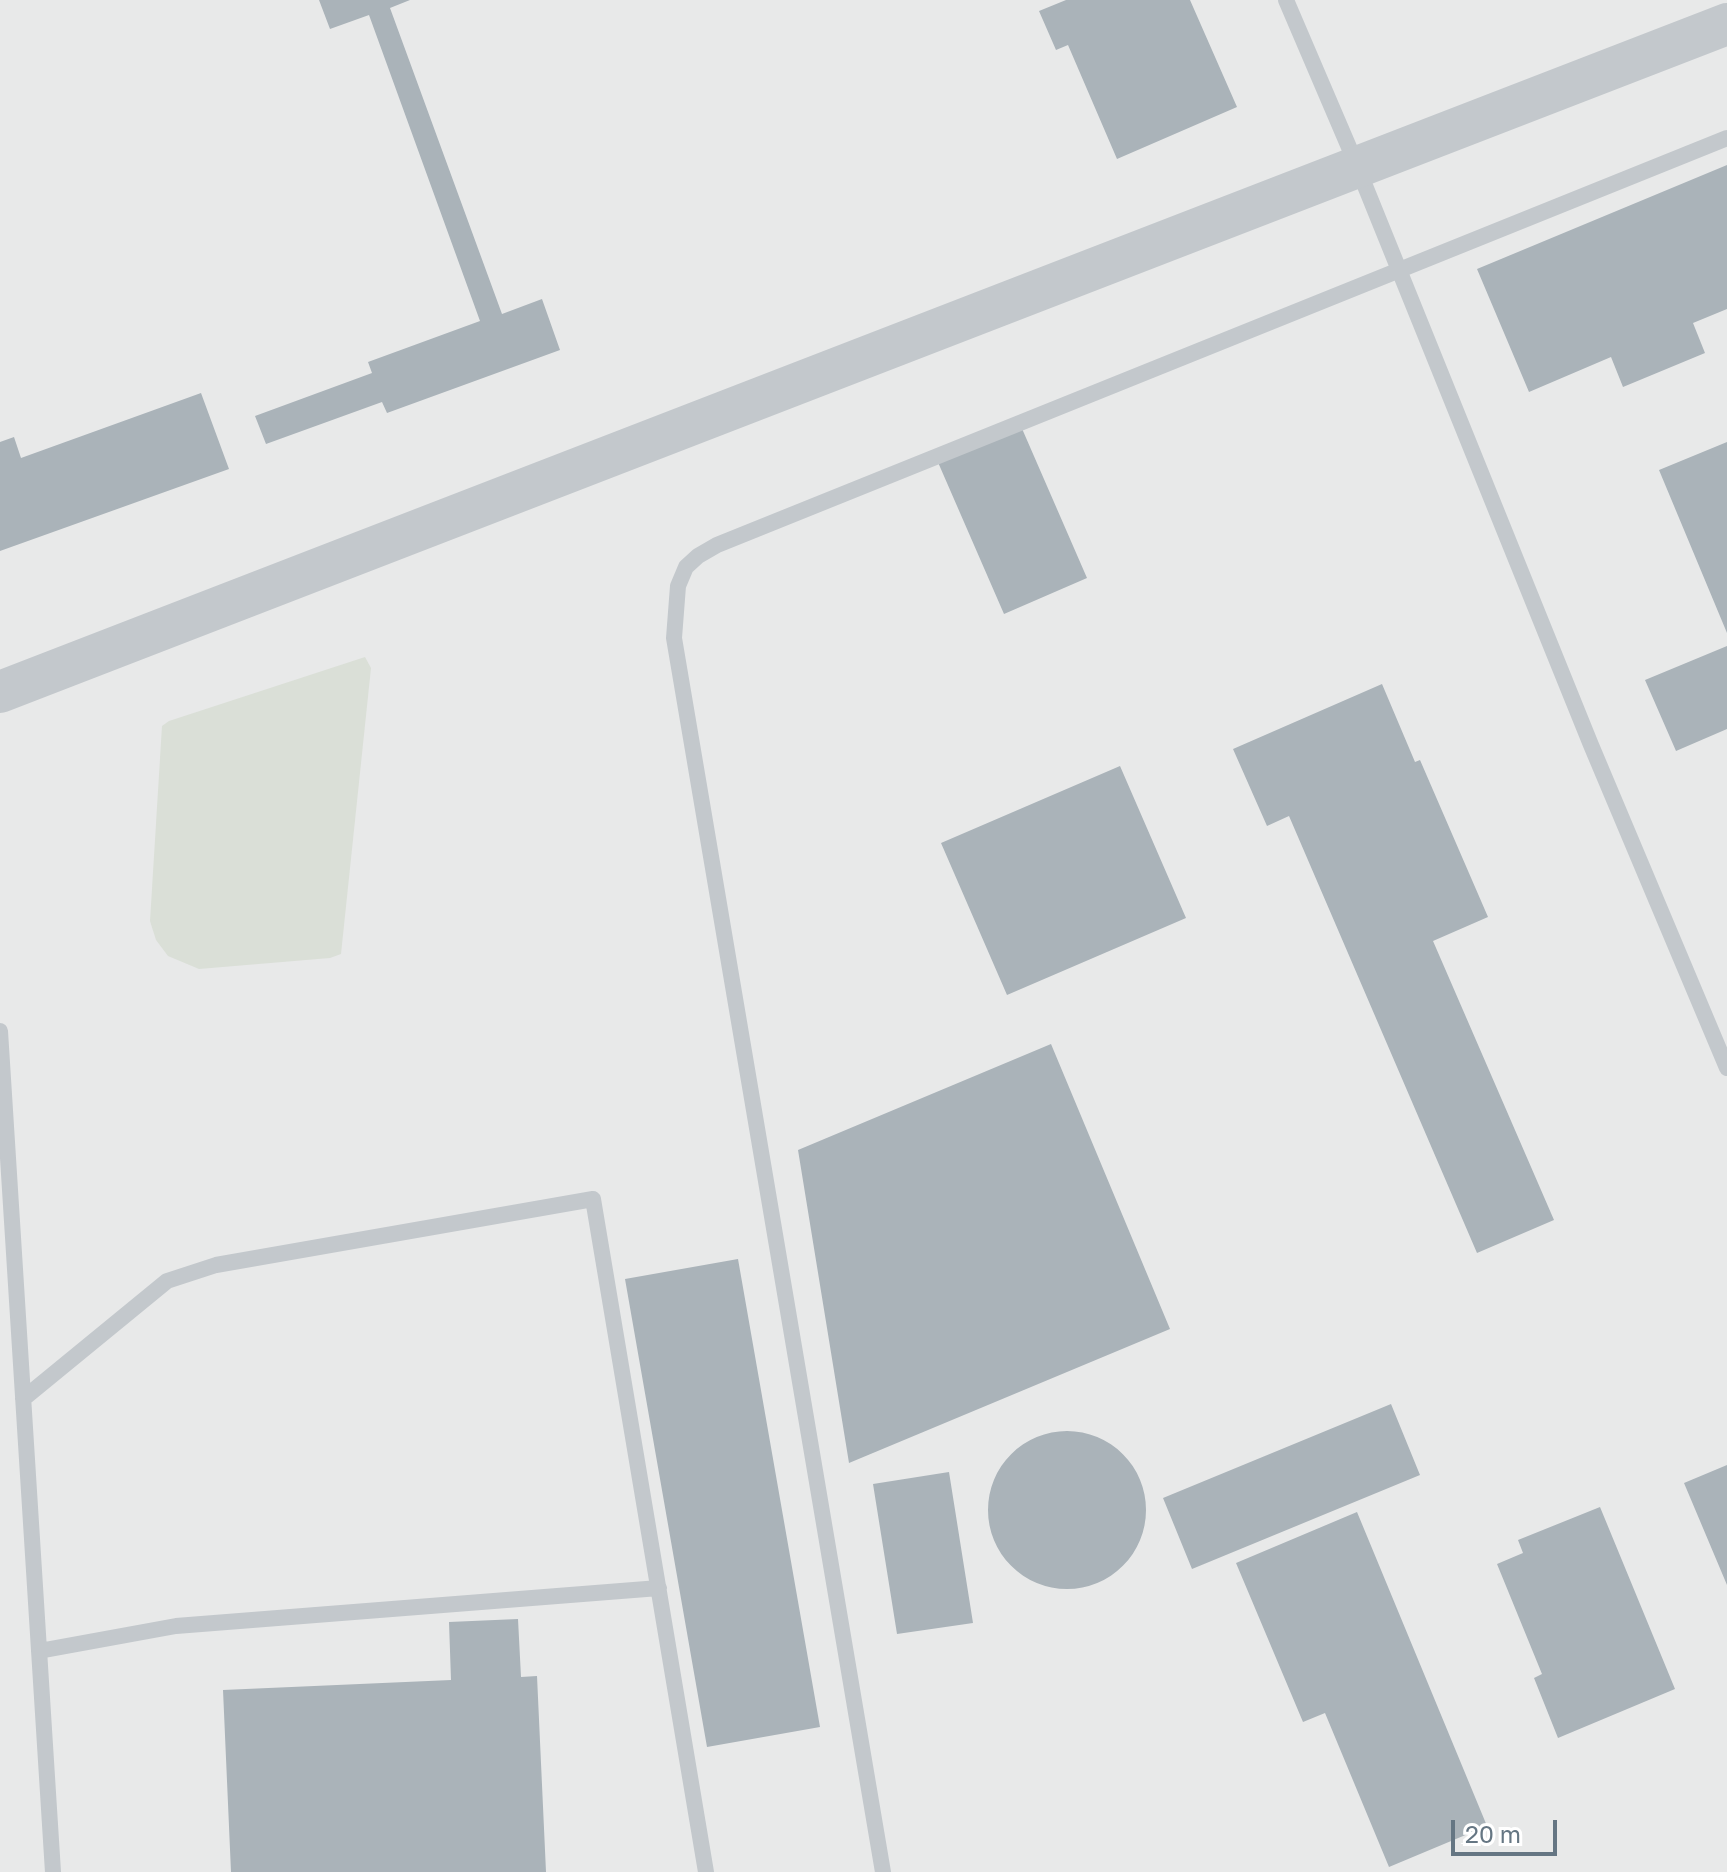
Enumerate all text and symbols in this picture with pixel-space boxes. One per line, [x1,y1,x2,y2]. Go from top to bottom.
scale bar [1455,1804,1561,1854]
text: 20 m [1465,1819,1521,1848]

